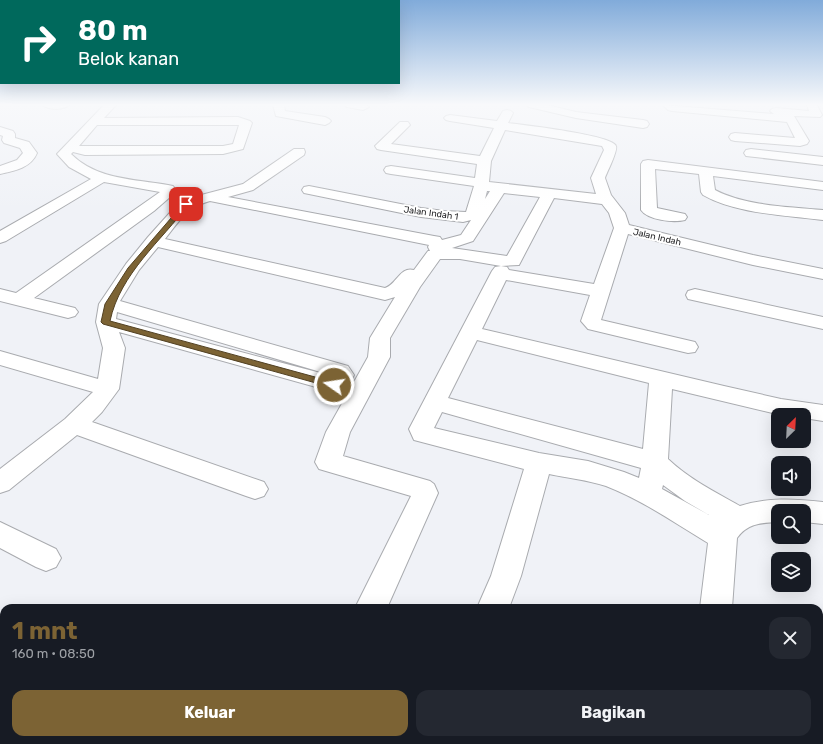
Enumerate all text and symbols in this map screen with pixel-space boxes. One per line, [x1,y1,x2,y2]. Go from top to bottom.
text: 80 m [78,14,148,47]
icon: right [12,16,64,68]
text: Belok kanan [78,48,179,70]
pin [169,187,203,221]
icon: arrive [175,193,197,215]
street label: Jalan Indah 1 [403,204,459,222]
street label: Jalan Indah [632,227,682,247]
position arrow [313,364,355,406]
north arrow [771,408,811,448]
map controls [771,408,811,592]
button: sound [771,456,811,496]
button: search [771,504,811,544]
button: layers [771,552,811,592]
text: 1 mnt [12,617,78,645]
button: close [769,617,811,659]
text: 160 m · 08:50 [12,646,95,661]
button: Keluar [12,690,408,736]
button: Bagikan [416,690,811,736]

